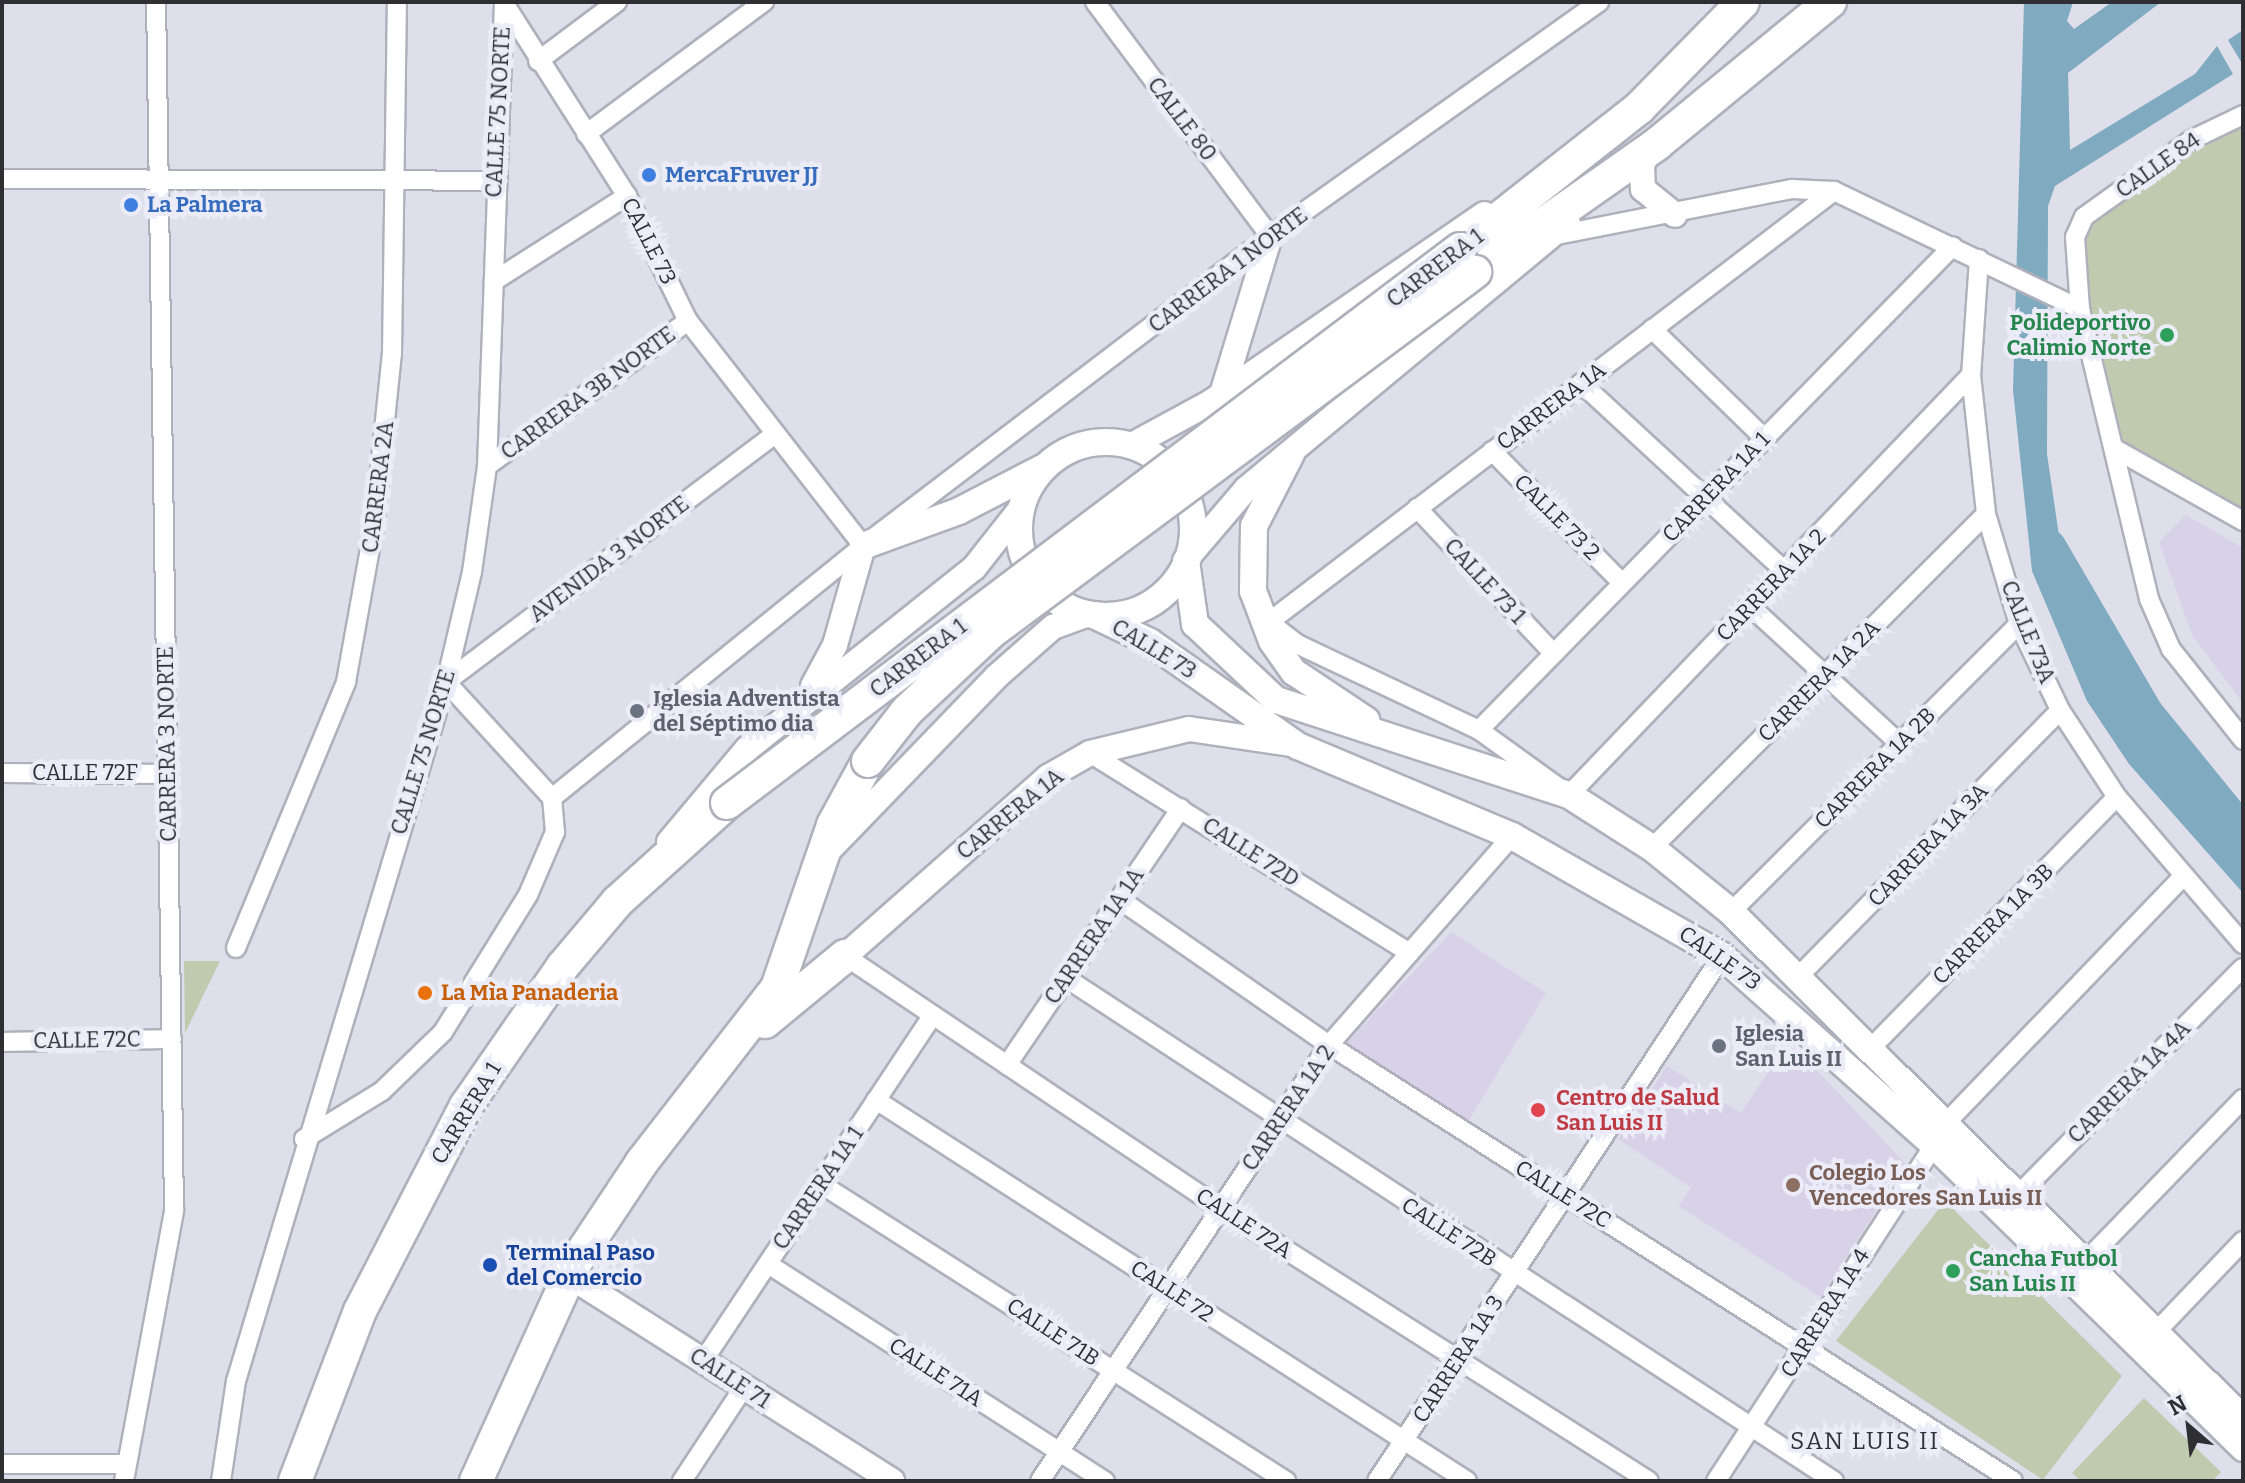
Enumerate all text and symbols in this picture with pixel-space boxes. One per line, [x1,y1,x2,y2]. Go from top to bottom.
street label: CALLE 75 NORTE [480,26,516,198]
street label: CALLE 80 [1142,72,1222,166]
street label: CALLE 84 [2111,126,2205,204]
place label: MercaFruver JJ [665,162,818,188]
marker: MercaFruver JJ [640,166,658,184]
place label: La Palmera [147,192,263,218]
street label: CALLE 73 [616,193,682,289]
marker: La Palmera [122,196,140,214]
street label: CARRERA 1 NORTE [1143,202,1313,338]
street label: CARRERA 1 [1382,223,1488,313]
place label: Polideportivo Calimio Norte [2006,309,2151,360]
street label: CARRERA 3B NORTE [496,321,680,465]
marker: Polideportivo Calimio Norte [2158,326,2176,344]
street label: CARRERA 1A [1491,356,1611,456]
street label: CARRERA 2A [357,420,399,554]
street label: CARRERA 1A 1 [1657,426,1775,548]
street label: CALLE 73 2 [1509,469,1605,565]
street label: AVENIDA 3 NORTE [524,490,694,628]
street label: CARRERA 1A 2 [1711,523,1831,647]
street label: CALLE 73 1 [1439,533,1531,629]
street label: CALLE 73A [1995,577,2061,687]
street label: CARRERA 1 [865,613,971,703]
street label: CALLE 73 [1107,614,1201,684]
street label: CARRERA 1A 2A [1753,615,1885,747]
street label: CARRERA 3 NORTE [152,646,182,842]
street label: CALLE 75 NORTE [385,666,461,838]
place label: Iglesia Adventista del Séptimo dia [653,685,840,736]
marker: Iglesia Adventista del Séptimo dia [628,702,646,720]
street label: CARRERA 1A 2B [1809,702,1941,834]
street label: CALLE 72F [32,760,138,786]
street label: CARRERA 1A [951,763,1069,865]
street label: CARRERA 1A 3A [1862,778,1994,912]
street label: CALLE 72D [1198,812,1304,892]
street label: CARRERA 1A 3B [1927,858,2059,990]
street label: CARRERA 1A 1A [1039,863,1149,1009]
street label: CALLE 73 [1674,920,1766,996]
place label: La Mìa Panaderia [441,980,618,1006]
marker: La Mìa Panaderia [416,984,434,1002]
street label: CARRERA 1A 4A [2062,1015,2196,1149]
place label: Iglesia San Luis II [1735,1020,1842,1072]
street label: CALLE 72C [33,1026,141,1054]
marker: Iglesia San Luis II [1710,1037,1728,1055]
street label: CARRERA 1A 2 [1236,1040,1340,1176]
street label: CARRERA 1 [425,1057,507,1169]
place label: Centro de Salud San Luis II [1556,1084,1720,1136]
marker: Centro de Salud San Luis II [1527,1099,1549,1121]
street label: CARRERA 1A 1 [767,1121,869,1255]
street label: CALLE 72C [1510,1154,1616,1234]
place label: Colegio Los Vencedores San Luis II [1809,1159,2042,1210]
marker: Colegio Los Vencedores San Luis II [1784,1176,1802,1194]
street label: CALLE 72A [1191,1182,1297,1264]
street label: CALLE 72B [1397,1192,1501,1272]
place label: Terminal Paso del Comercio [506,1239,655,1290]
street label: CARRERA 1A 4 [1775,1244,1875,1382]
place label: Cancha Futbol San Luis II [1969,1245,2118,1296]
street label: CALLE 72 [1126,1254,1218,1328]
marker: Terminal Paso del Comercio [481,1256,499,1274]
marker: Cancha Futbol San Luis II [1944,1262,1962,1280]
street label: CARRERA 1A 3 [1407,1290,1509,1428]
street label: CALLE 71B [1002,1292,1104,1372]
street label: CALLE 71A [884,1332,988,1412]
street label: CALLE 71 [685,1342,775,1414]
north arrow [2149,1387,2229,1467]
text: N [2164,1389,2191,1421]
district label: SAN LUIS II [1790,1428,1940,1456]

